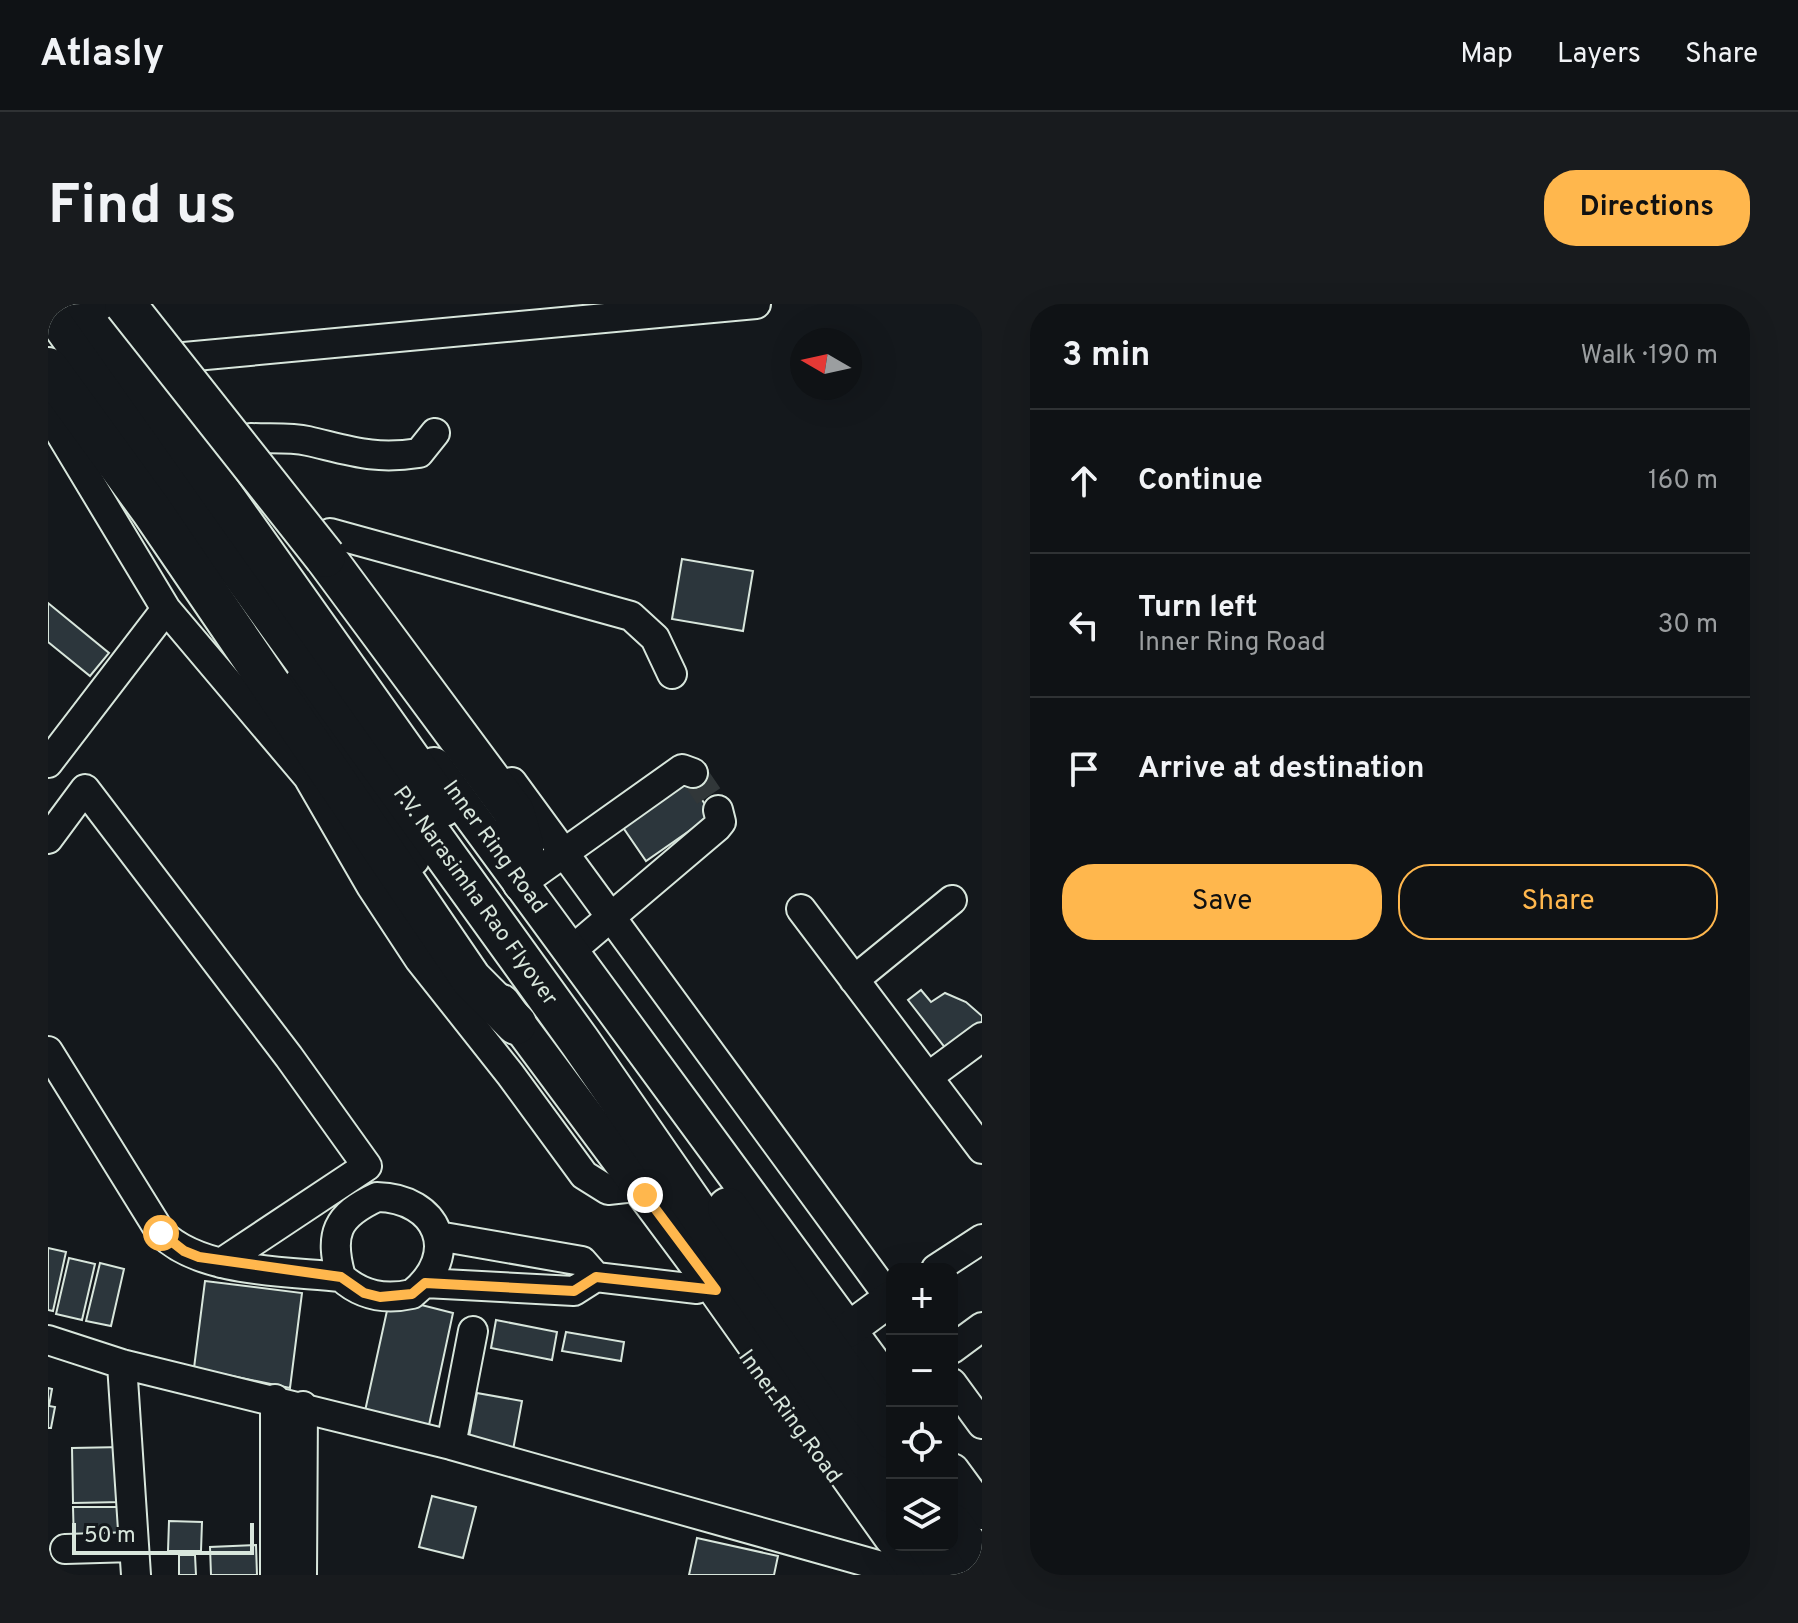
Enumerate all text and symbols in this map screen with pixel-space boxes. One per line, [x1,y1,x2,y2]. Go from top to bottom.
text: Atlasly [40,31,164,80]
text: Map [1460,37,1513,73]
text: Layers [1557,37,1641,73]
text: Share [1685,37,1758,73]
button: Directions [1544,170,1750,246]
text: Find us [48,173,237,243]
north arrow [790,328,862,400]
text: 3 min [1062,335,1150,378]
text: Walk · 190 m [1580,340,1718,373]
icon: ahead [1062,459,1106,503]
text: Continue [1138,463,1263,500]
text: 160 m [1648,465,1718,498]
text: Turn left [1138,590,1258,627]
icon: left [1062,603,1106,647]
text: 30 m [1658,609,1718,642]
text: Inner Ring Road [1138,627,1326,660]
icon: arrive [1062,747,1106,791]
text: Arrive at destination [1138,751,1424,788]
street label: Inner Ring Road [436,775,552,919]
street label: P.V. Narasimha Rao Flyover [387,781,563,1011]
button: Save [1062,864,1382,940]
button: Share [1398,864,1718,940]
route end [627,1177,663,1213]
route start [143,1215,179,1251]
map controls [886,1263,958,1551]
button: + [886,1263,958,1335]
button: − [886,1335,958,1407]
street label: Inner Ring Road [731,1345,847,1489]
button: locate [886,1407,958,1479]
button: layers [886,1479,958,1551]
scale bar [72,1519,254,1555]
text: 50 m [84,1523,136,1550]

